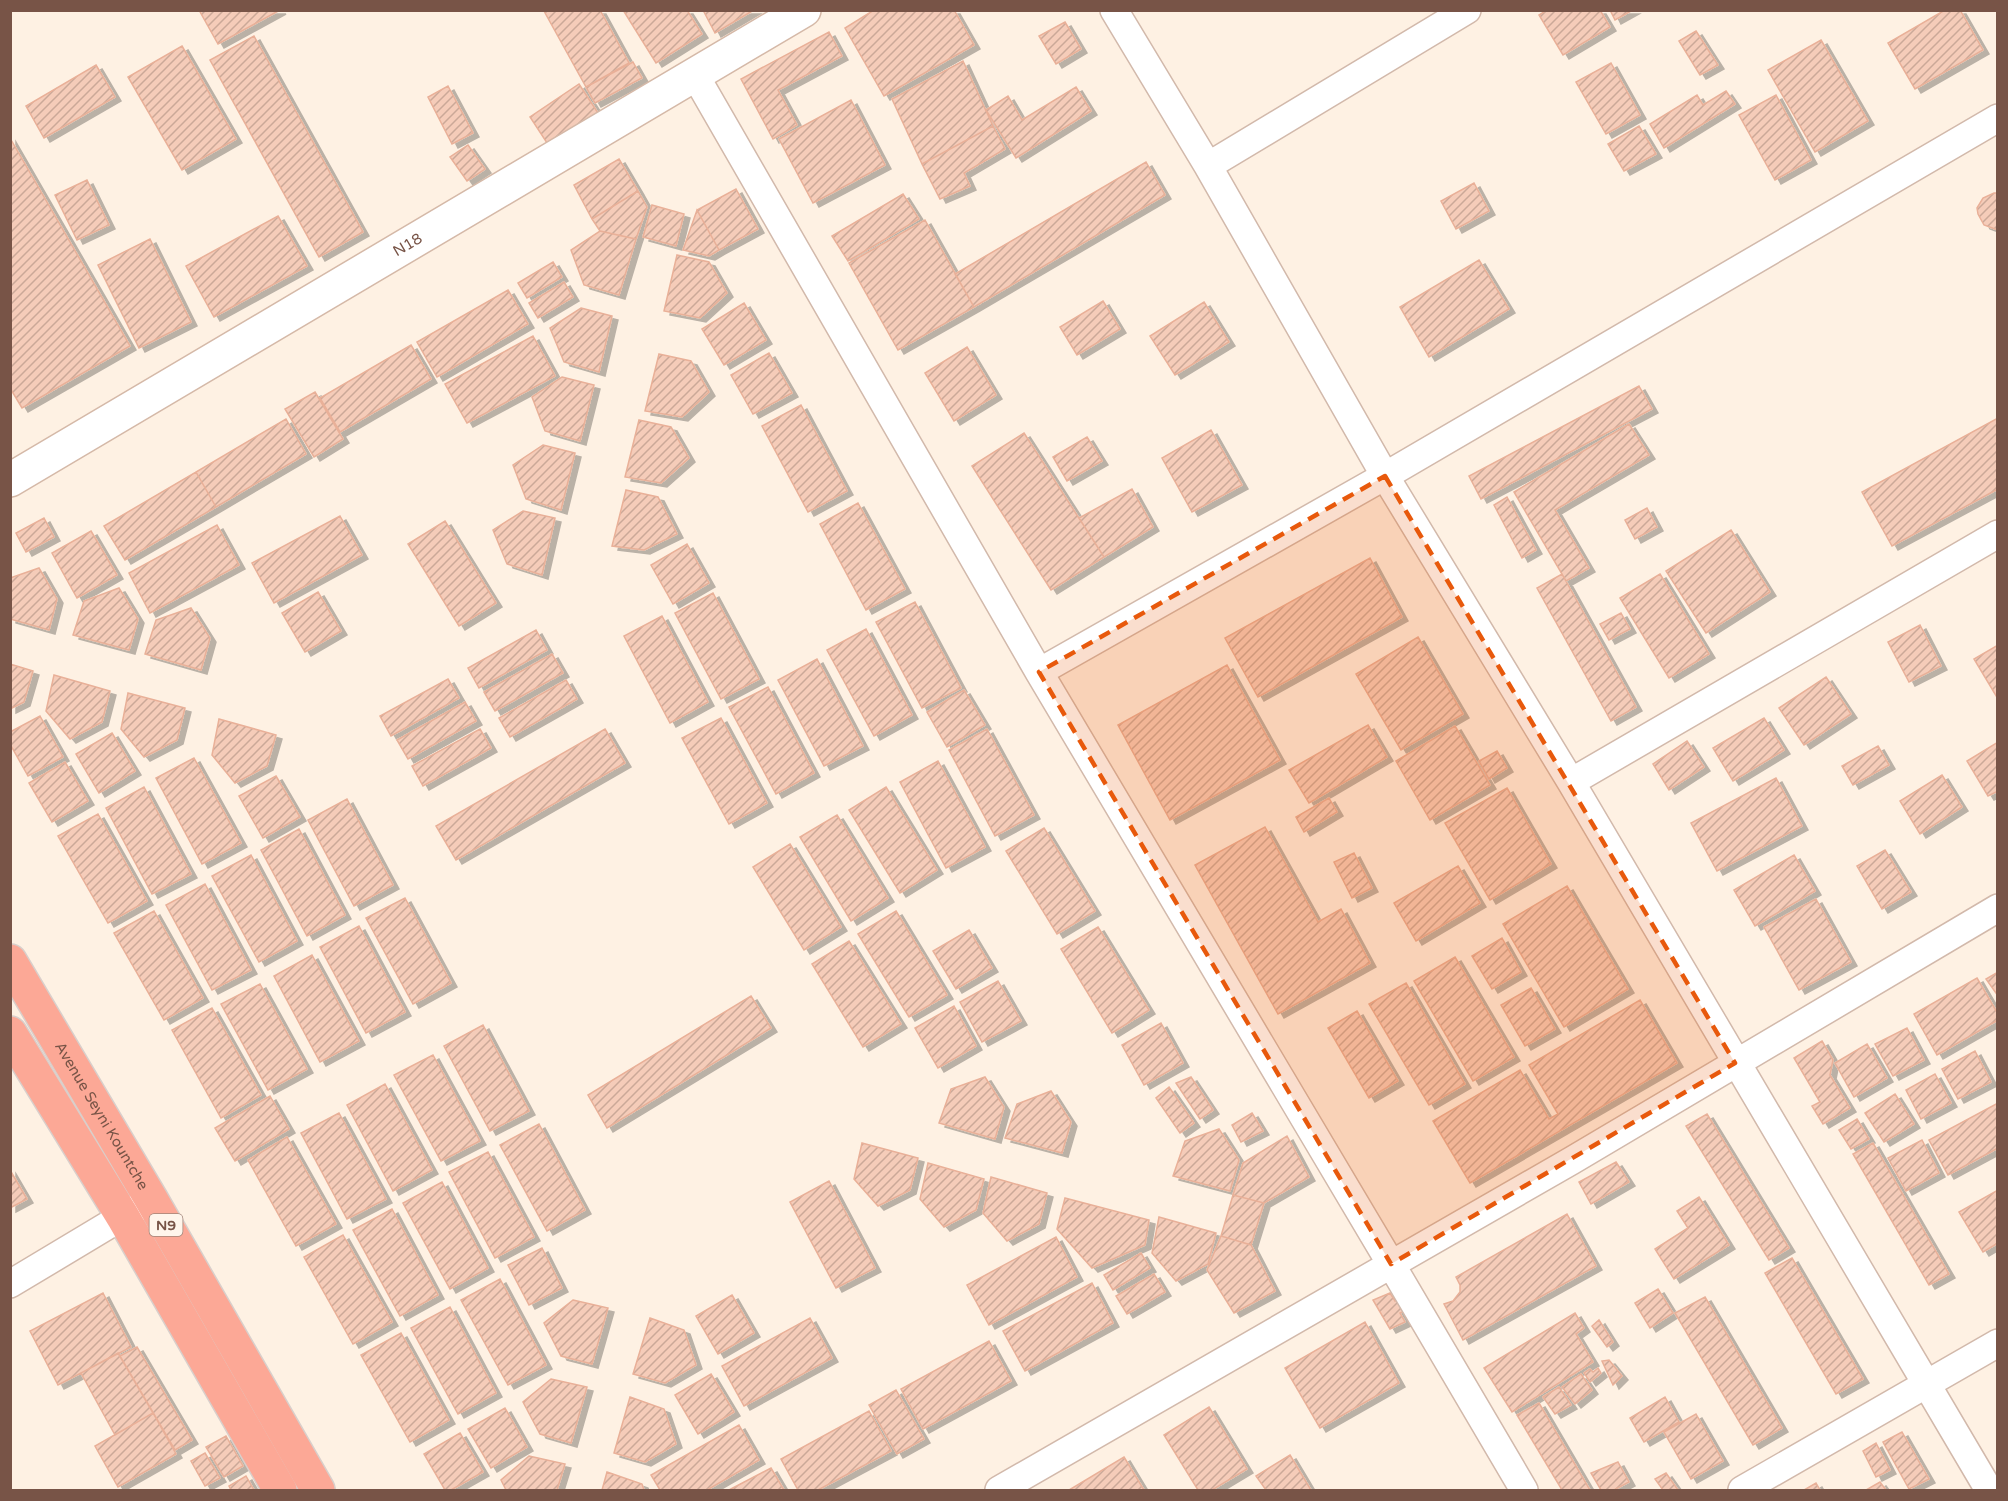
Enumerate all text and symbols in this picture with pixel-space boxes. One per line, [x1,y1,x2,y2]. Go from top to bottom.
street label: N18 [390,229,425,260]
street label: Avenue Seyni Kountche [51,1039,152,1193]
road number: N9 [150,1214,182,1236]

